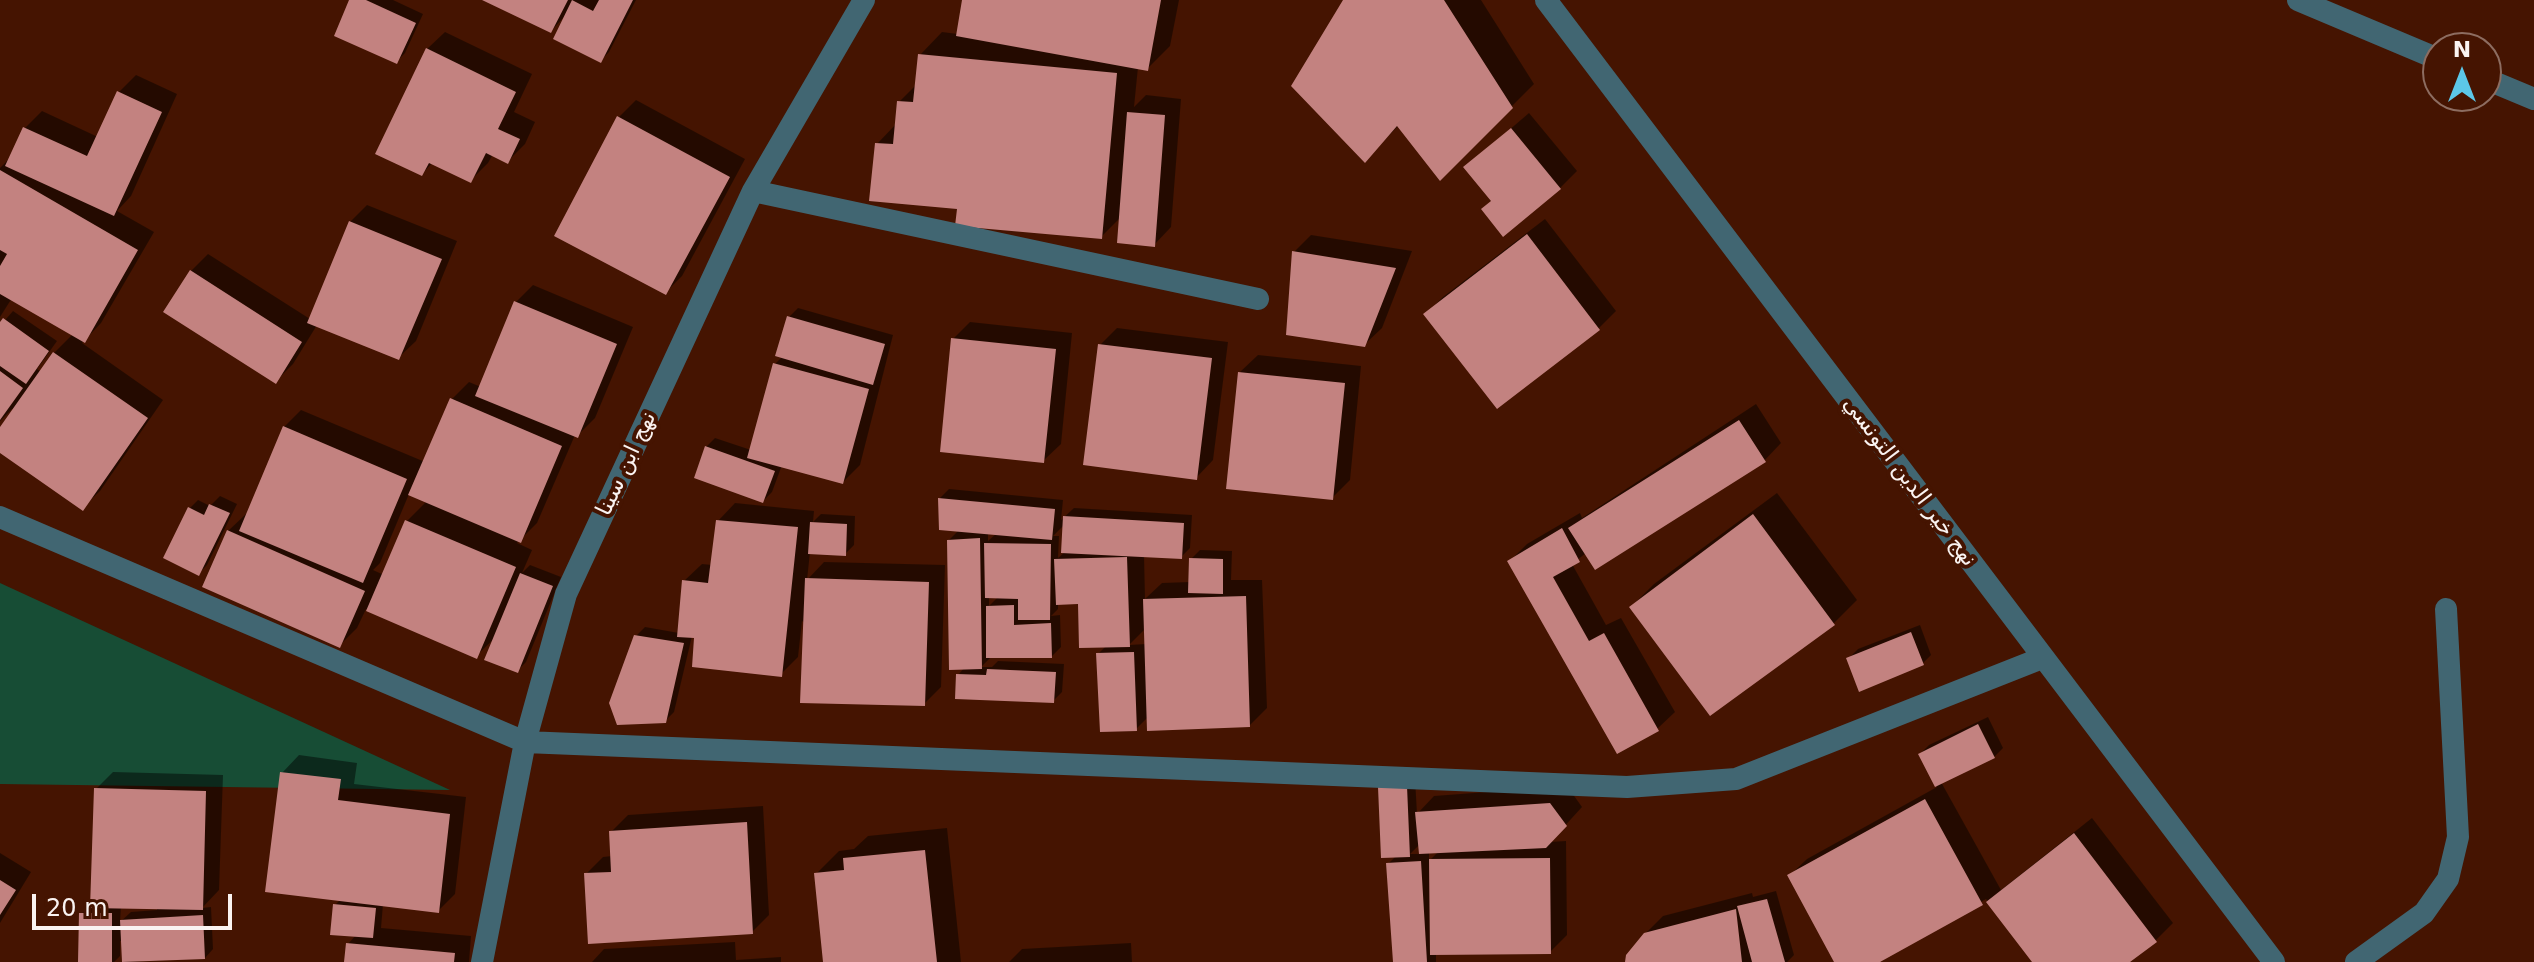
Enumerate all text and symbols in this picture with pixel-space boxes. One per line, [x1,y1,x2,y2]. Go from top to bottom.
north arrow [2422,32,2502,112]
text: N [2453,37,2471,62]
street label: نهج خير الدين التونسي [1836,392,1982,572]
street label: نهج ابن سينا [591,408,663,520]
scale bar [36,878,236,928]
text: 20 m [46,894,108,922]

